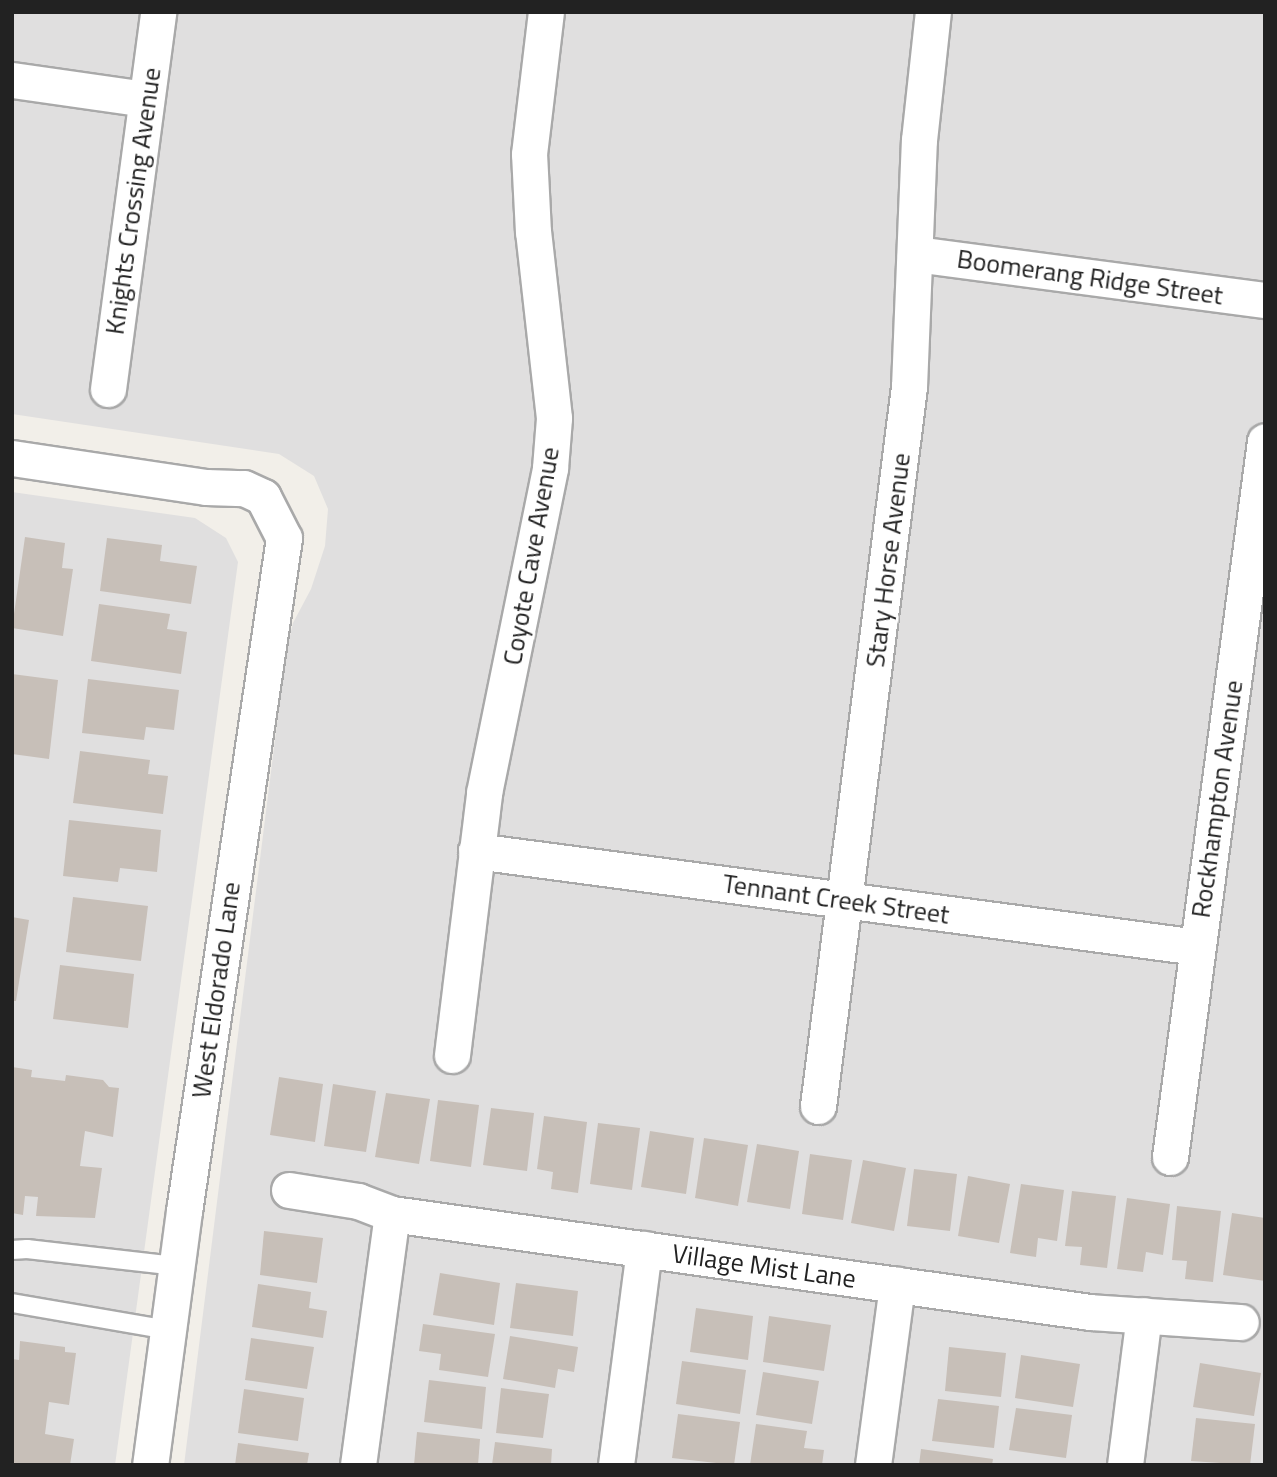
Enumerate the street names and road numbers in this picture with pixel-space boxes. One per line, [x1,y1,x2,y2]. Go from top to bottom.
street label: Knights Crossing Avenue [99,65,167,337]
street label: Boomerang Ridge Street [955,243,1225,311]
street label: Coyote Cave Avenue [496,445,566,667]
street label: Stary Horse Avenue [859,451,917,669]
street label: Rockhampton Avenue [1185,678,1249,920]
street label: Tennant Creek Street [721,868,951,930]
street label: West Eldorado Lane [185,880,247,1100]
street label: Village Mist Lane [670,1238,858,1294]

